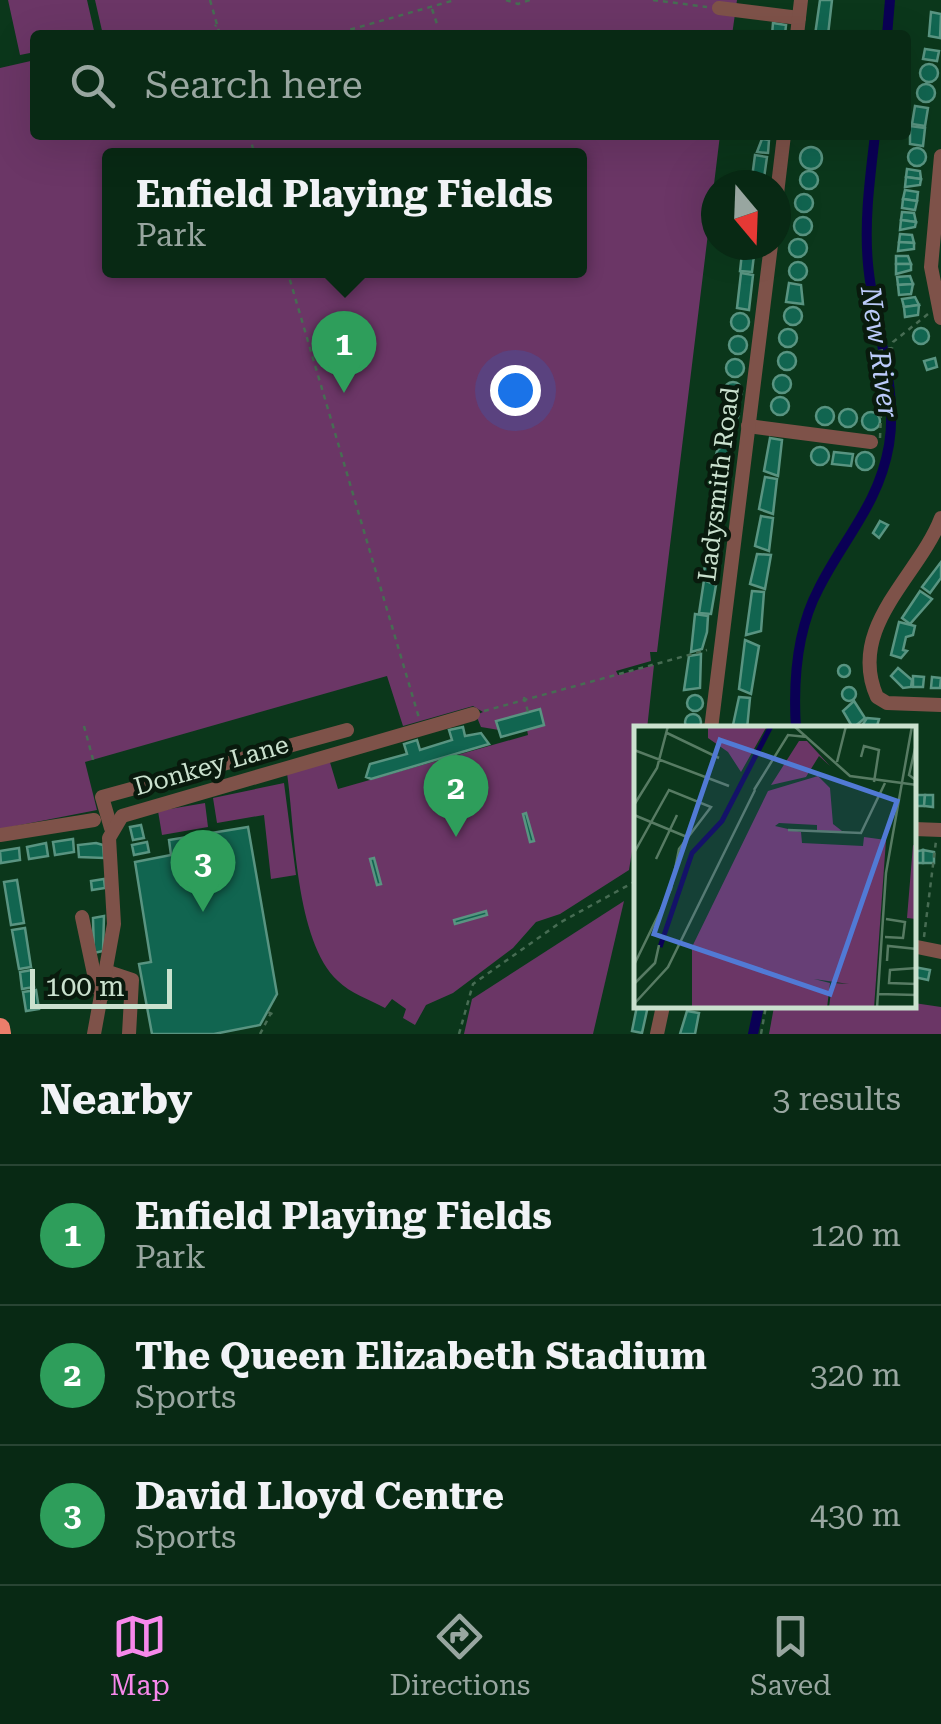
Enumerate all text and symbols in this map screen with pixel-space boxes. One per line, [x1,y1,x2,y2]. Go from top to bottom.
search box [30,30,911,140]
icon: search [65,58,120,113]
text: Search here [145,63,363,107]
popup [102,148,587,278]
north arrow [701,170,791,260]
text: Enfield Playing Fields [136,172,553,216]
text: Park [136,216,207,254]
water label: New River [854,283,905,420]
pin: 1 [312,310,376,393]
your location [490,365,541,416]
street label: Ladysmith Road [692,385,745,583]
inset map [634,726,916,1009]
street label: Donkey Lane [131,730,292,801]
pin: 2 [424,754,488,837]
pin: 3 [170,830,236,912]
scale bar [30,964,172,1008]
text: 100 m [45,970,125,1003]
text: Nearby [40,1075,192,1124]
text: 3 results [773,1080,901,1118]
text: Enfield Playing Fields [135,1194,552,1238]
text: 1 [64,1216,81,1254]
text: 120 m [810,1216,901,1254]
text: Park [135,1238,206,1276]
text: The Queen Elizabeth Stadium [135,1334,707,1378]
text: 2 [64,1356,81,1394]
text: 320 m [810,1356,901,1394]
text: Sports [135,1378,236,1416]
text: David Lloyd Centre [135,1474,504,1518]
text: 3 [64,1496,81,1534]
text: 430 m [810,1496,901,1534]
text: Sports [135,1518,236,1556]
tab: Map [110,1609,170,1702]
tab: Directions [389,1609,530,1702]
tab: Saved [750,1609,831,1702]

